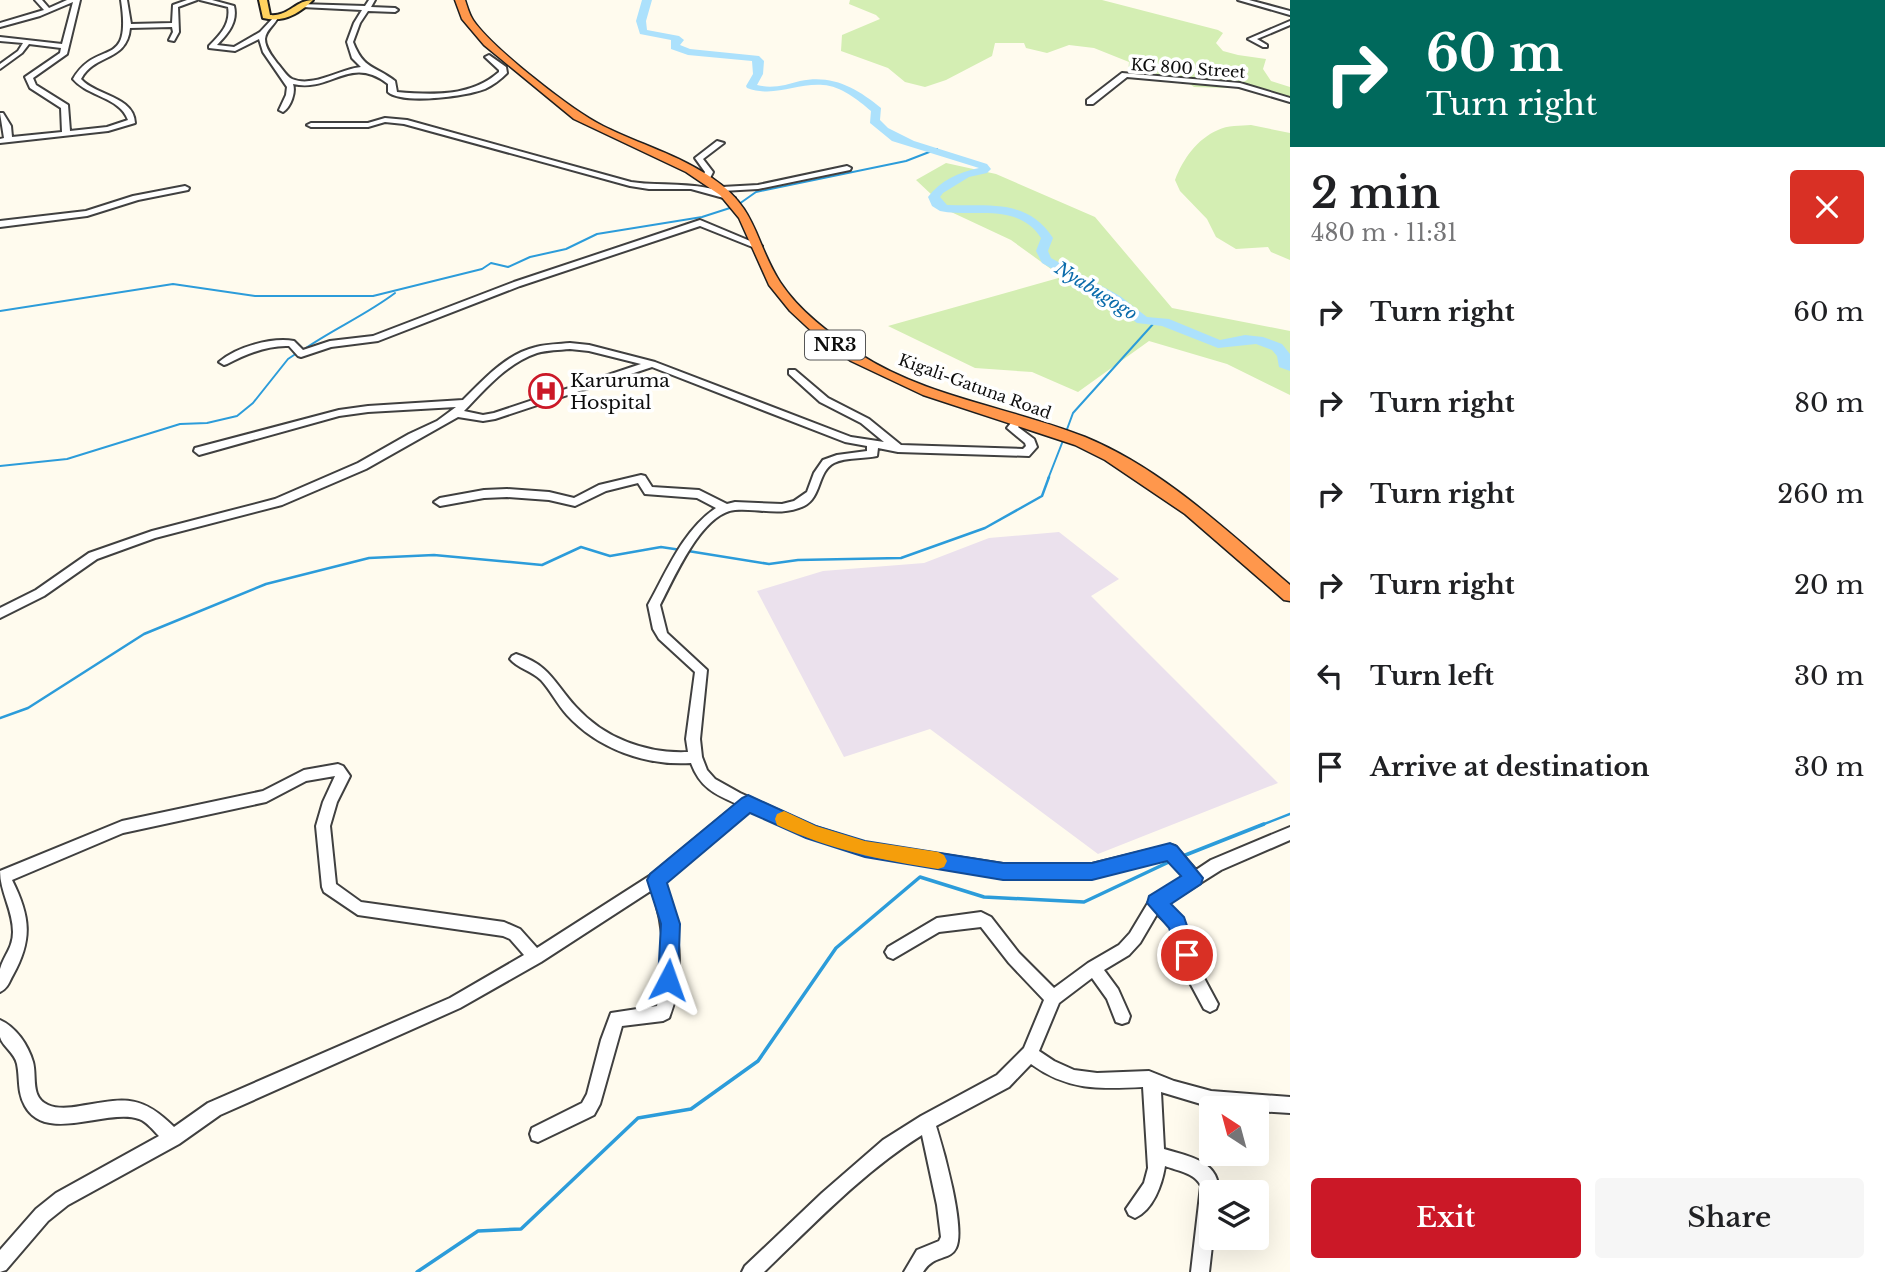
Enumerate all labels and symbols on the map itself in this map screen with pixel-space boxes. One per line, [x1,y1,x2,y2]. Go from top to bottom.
street label: KG 800 Street [1130,54,1246,82]
water label: Nyabugogo [1050,257,1141,325]
road number: NR3 [805,330,865,360]
street label: Kigali-Gatuna Road [896,349,1054,423]
place label: Karuruma Hospital [570,369,670,414]
hospital icon: Karuruma Hospital [527,372,565,410]
pin [1157,925,1217,985]
position arrow [631,943,705,1017]
north arrow [1199,1096,1269,1166]

